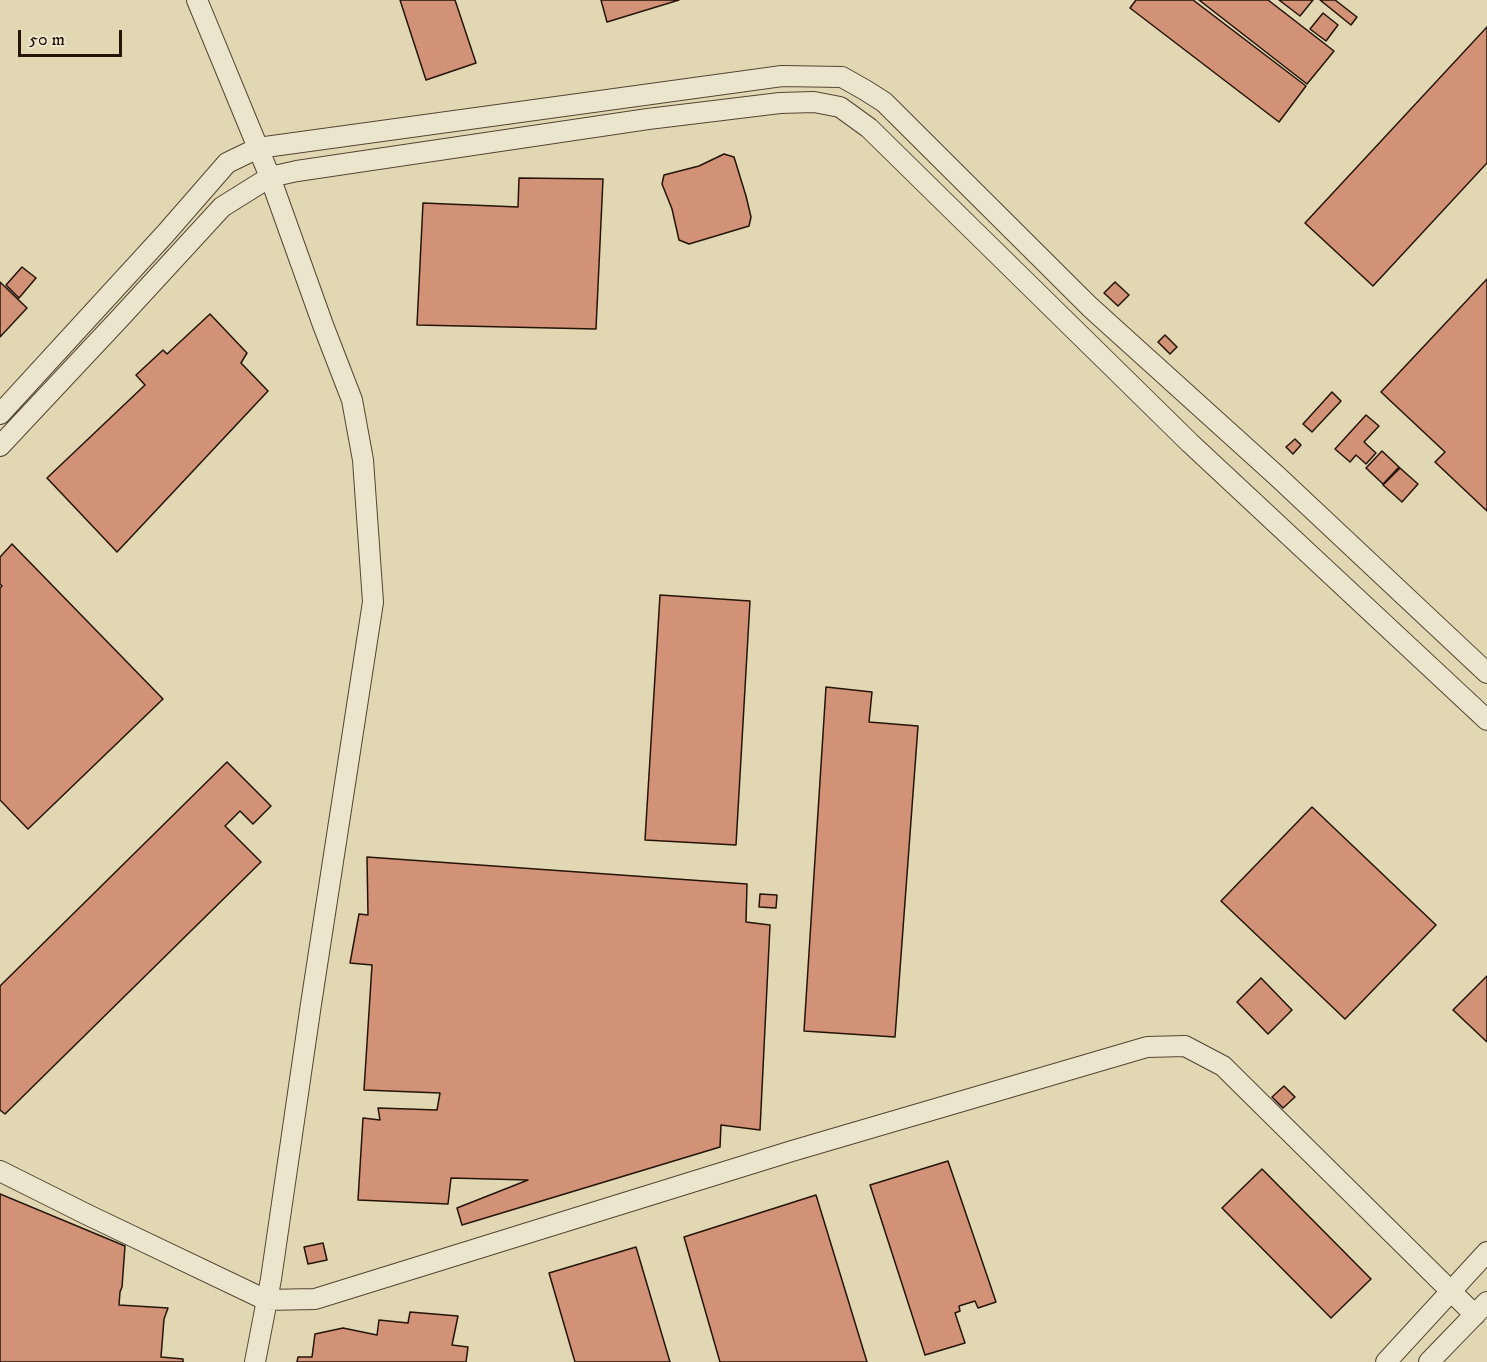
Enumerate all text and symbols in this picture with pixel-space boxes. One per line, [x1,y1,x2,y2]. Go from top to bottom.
scale bar [21,18,124,56]
text: 50 m [29,29,65,51]

